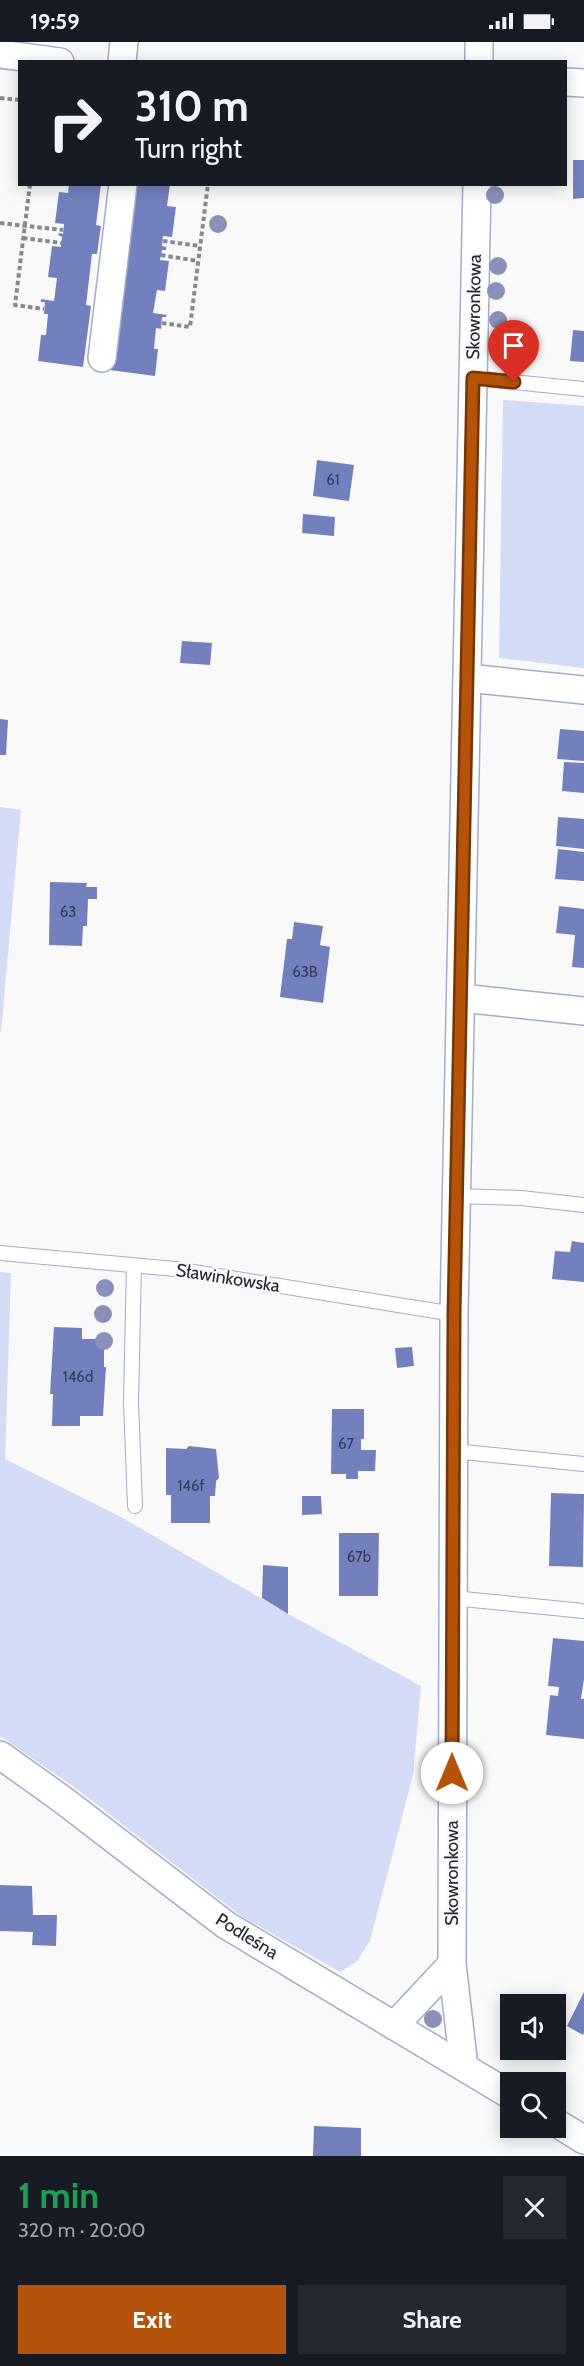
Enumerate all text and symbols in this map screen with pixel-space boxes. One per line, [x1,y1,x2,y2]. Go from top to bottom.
text: 19:59 [30,8,80,35]
text: 310 m [135,80,249,132]
icon: right [36,84,114,162]
text: Turn right [135,132,242,165]
street label: Skowronkowa [462,254,486,360]
pin [488,320,539,382]
icon: arrive [497,329,530,362]
house number: 61 [326,471,340,489]
house number: 63 [60,903,76,921]
house number: 63B [292,963,318,981]
street label: Sławinkowska [175,1259,282,1297]
house number: 146d [63,1368,93,1386]
house number: 67 [338,1435,354,1453]
house number: 146f [177,1477,205,1495]
house number: 67b [347,1548,371,1566]
position arrow [420,1741,484,1805]
street label: Skowronkowa [441,1820,463,1926]
street label: Podleśna [212,1908,283,1964]
map controls [500,1994,566,2138]
button: sound [500,1994,566,2060]
button: search [500,2072,566,2138]
text: 1 min [18,2173,99,2217]
button: close [503,2176,566,2239]
text: 320 m · 20:00 [18,2218,146,2242]
button: Exit [18,2285,286,2354]
button: Share [298,2285,566,2354]

